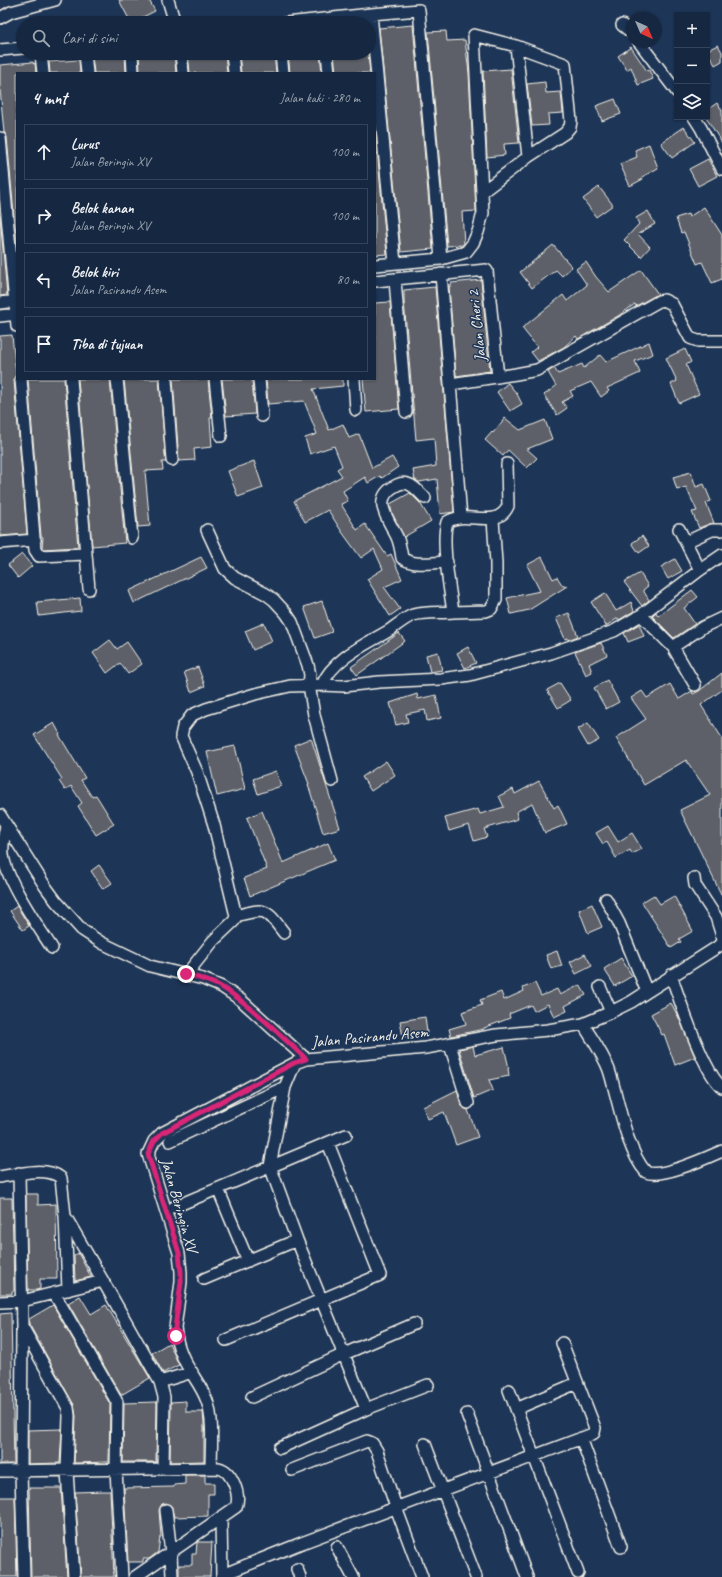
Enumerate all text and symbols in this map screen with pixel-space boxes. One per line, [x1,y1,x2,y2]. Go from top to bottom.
north arrow [626,12,662,48]
map controls [674,12,710,120]
button: + [674,12,710,48]
search box [16,16,376,60]
icon: search [30,27,52,49]
text: Cari di sini [62,29,117,48]
button: − [674,48,710,84]
button: layers [674,84,710,120]
text: 4 mnt [32,88,67,109]
text: Jalan kaki · 280 m [280,90,360,106]
text: Lurus [71,135,99,154]
icon: ahead [33,141,55,163]
text: 100 m [331,144,359,160]
text: Jalan Beringin XV [71,154,150,170]
text: Belok kanan [71,199,134,218]
icon: right [33,205,55,227]
text: 100 m [331,208,359,224]
text: Jalan Beringin XV [71,218,150,234]
text: Belok kiri [71,263,118,282]
icon: left [33,269,55,291]
text: 80 m [337,272,359,288]
text: Jalan Pasirandu Asem [71,282,166,298]
street label: Jalan Cheri 2 [463,287,491,364]
icon: arrive [33,333,55,355]
text: Tiba di tujuan [71,335,142,354]
route end [177,965,195,983]
street label: Jalan Pasirandu Asem [310,1022,431,1052]
street label: Jalan Beringin XV [156,1155,203,1258]
route start [167,1327,185,1345]

